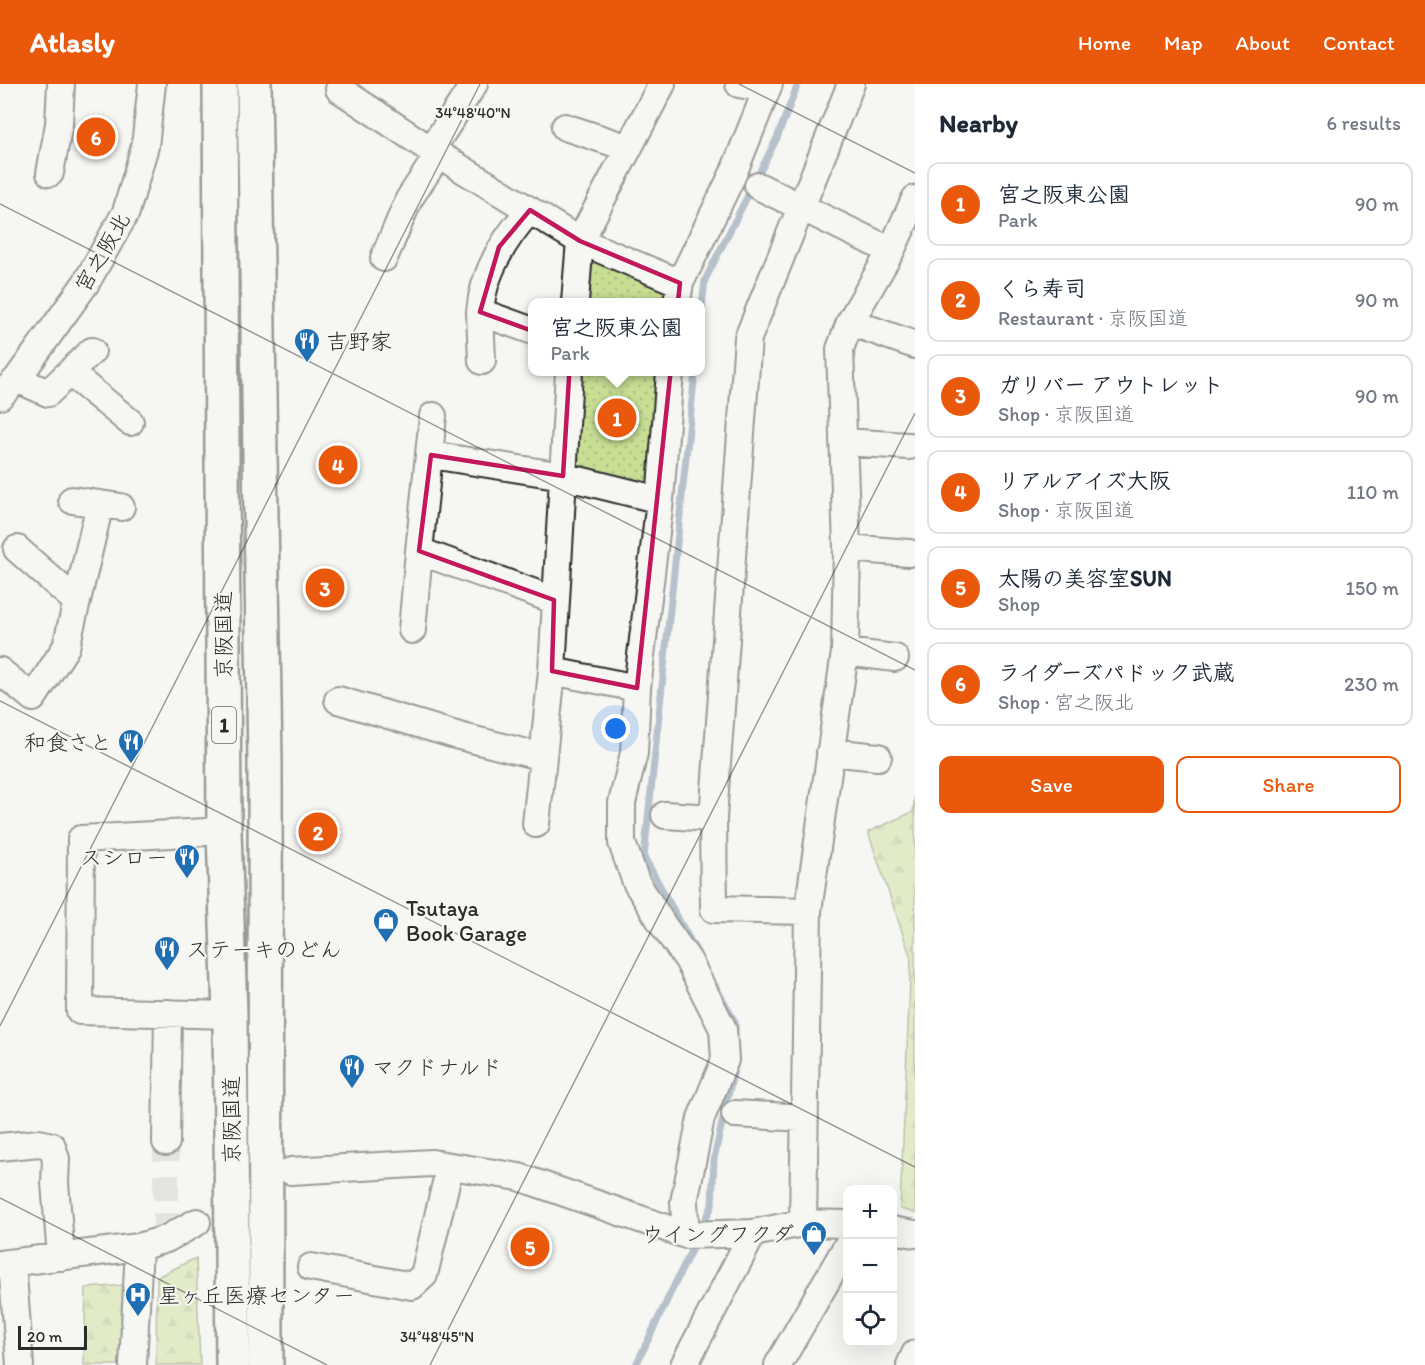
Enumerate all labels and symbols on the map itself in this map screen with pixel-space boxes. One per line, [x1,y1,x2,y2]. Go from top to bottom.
text: 34°48'40"N [435,104,511,122]
pin: 6 [76,115,116,160]
street label: 宮之阪北 [69,207,136,297]
restaurant icon: 吉野家 [292,326,322,364]
place label: 吉野家 [326,328,392,355]
pin: 1 [598,396,636,440]
pin: 4 [318,442,358,488]
pin: 3 [306,566,344,610]
street label: 京阪国道 [210,591,237,679]
road number: 1 [212,707,236,743]
your location [601,714,630,743]
restaurant icon: 和食さと [116,727,146,765]
place label: 和食さと [24,729,112,756]
pin: 2 [298,810,338,855]
restaurant icon: スシロー [172,842,202,880]
place label: スシロー [80,844,168,871]
place label: Tsutaya Book Garage [406,895,527,947]
shop icon: Tsutaya Book Garage [371,906,401,944]
restaurant icon: ステーキのどん [152,934,182,972]
place label: ステーキのどん [186,936,342,963]
restaurant icon: マクドナルド [337,1052,367,1090]
place label: マクドナルド [372,1054,502,1081]
street label: 京阪国道 [218,1076,245,1164]
shop icon: ウイングフクダ [799,1219,829,1257]
place label: ウイングフクダ [641,1221,794,1248]
pin: 5 [510,1224,550,1270]
hospital icon: 星ヶ丘医療センター [123,1280,153,1318]
place label: 星ヶ丘医療センター [158,1282,355,1309]
scale bar [18,1323,87,1350]
text: 34°48'45"N [400,1328,474,1346]

